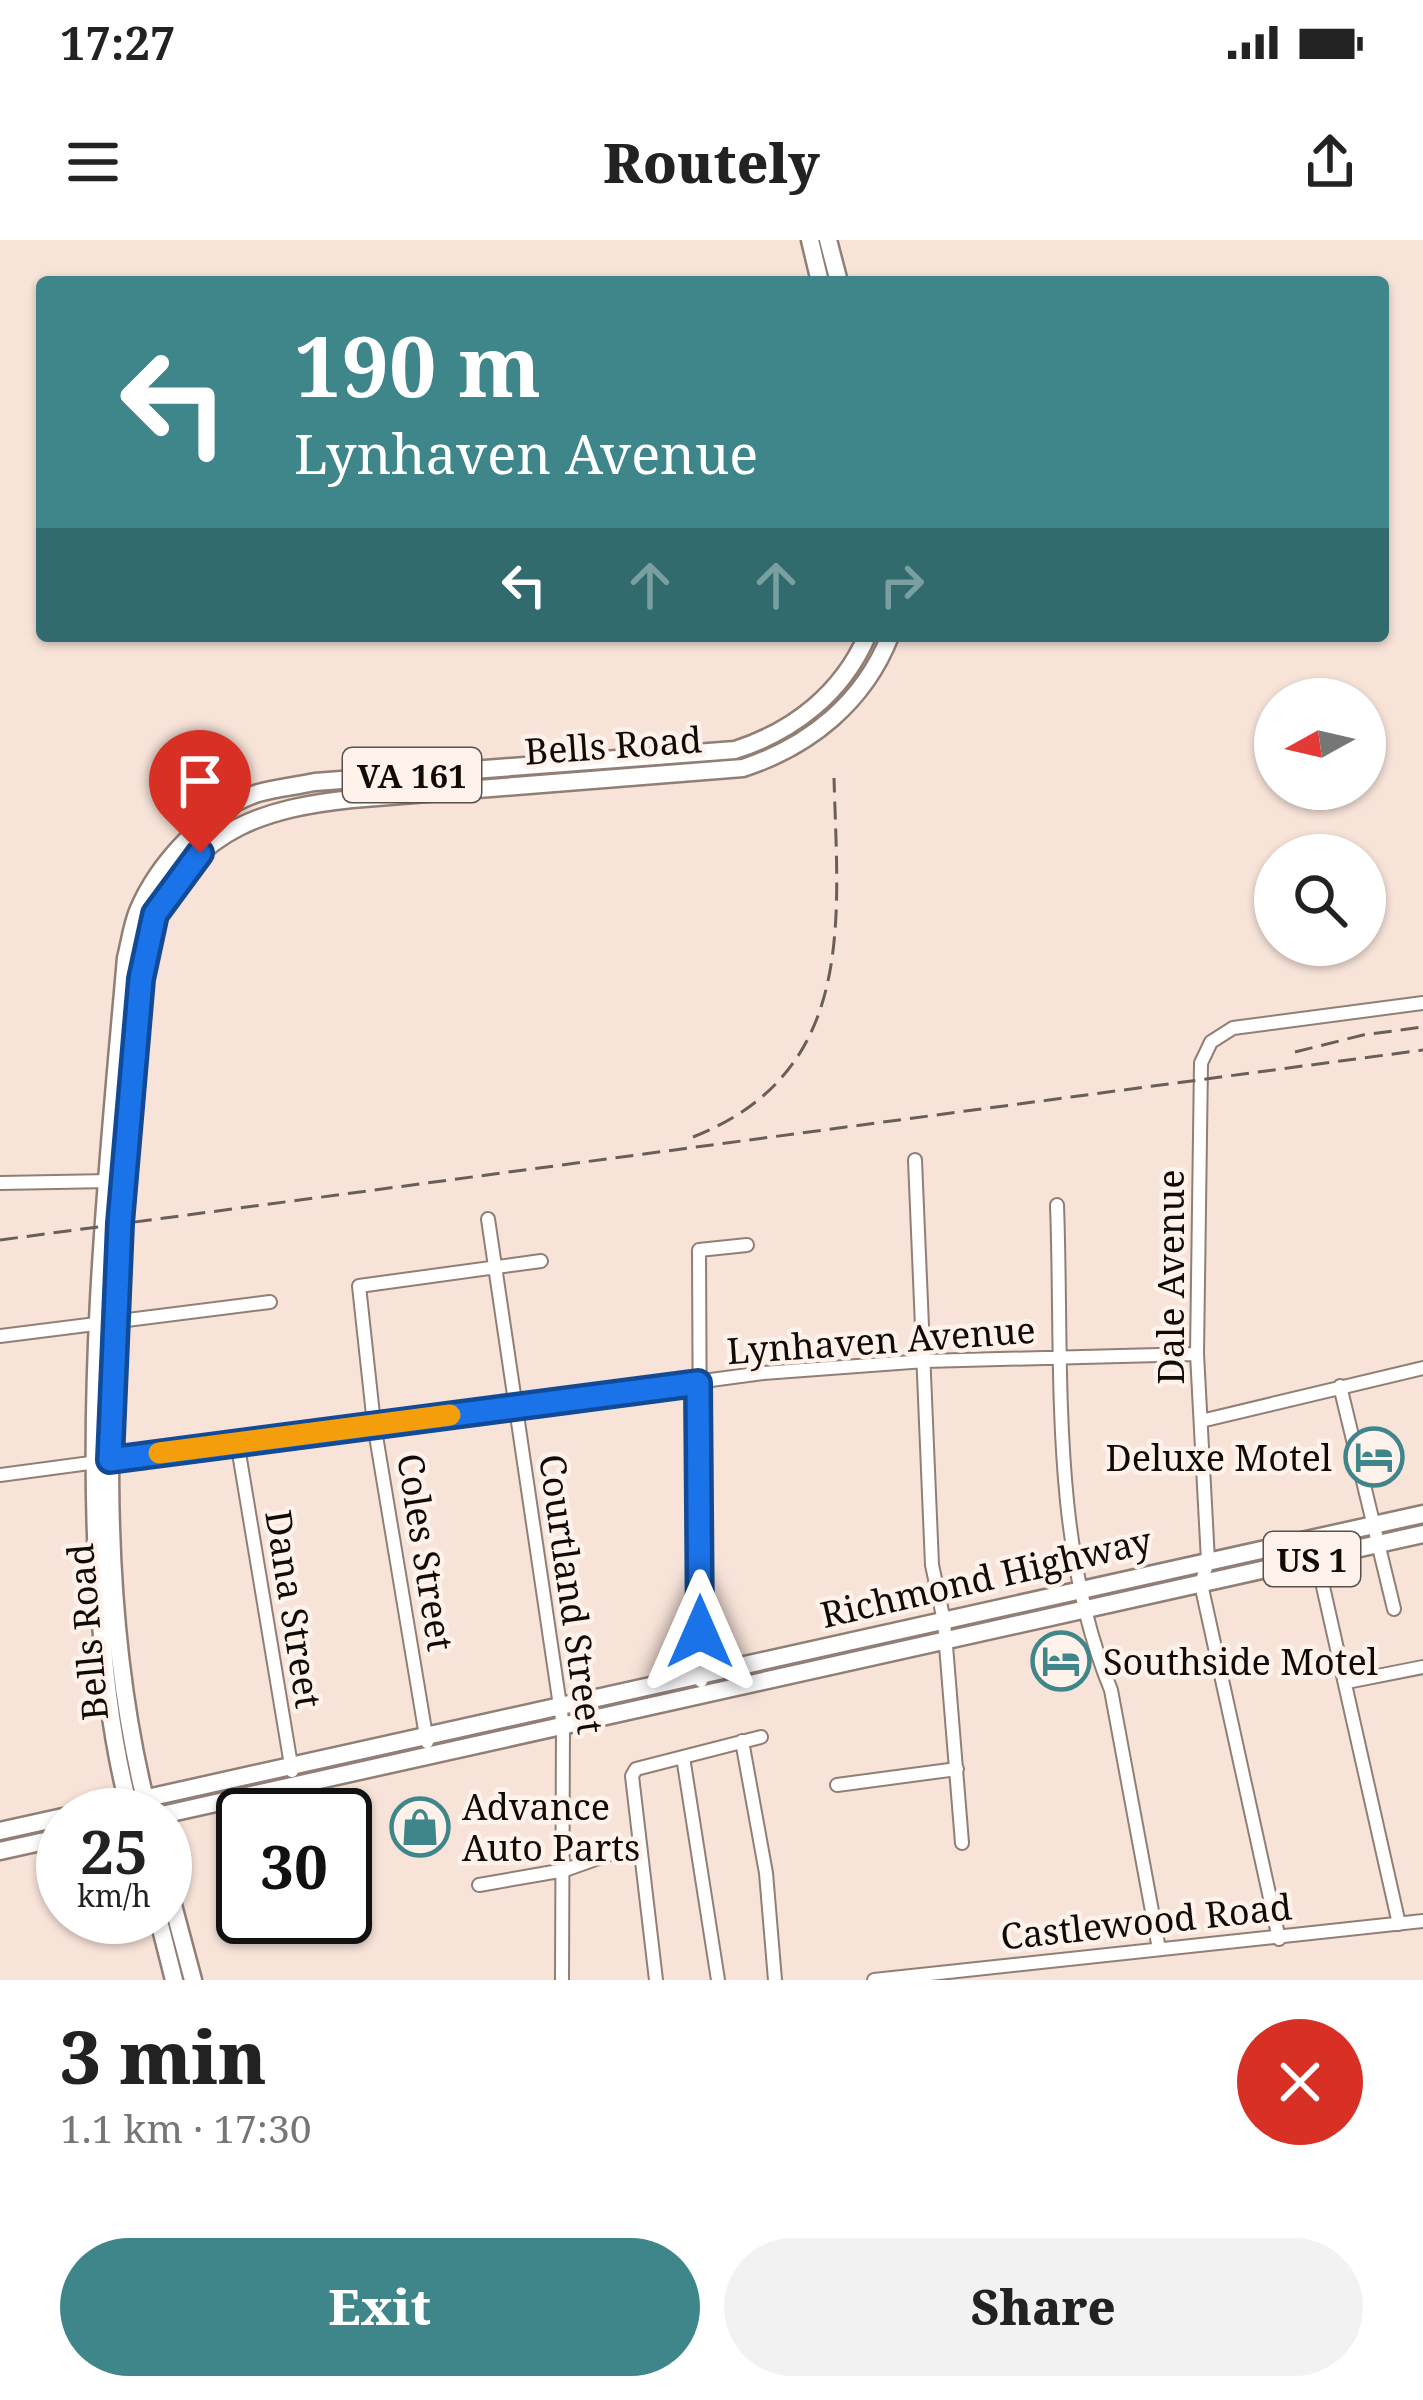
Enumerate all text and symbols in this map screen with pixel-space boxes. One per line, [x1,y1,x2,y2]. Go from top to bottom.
text: 17:27 [60,12,175,73]
text: Routely [603,125,820,199]
icon: menu [60,129,126,195]
icon: share [1297,129,1363,195]
text: 190 m [294,307,541,422]
icon: left [96,324,252,480]
text: Lynhaven Avenue [294,416,758,490]
icon: left [491,552,557,618]
icon: ahead [617,552,683,618]
icon: ahead [743,552,809,618]
icon: right [869,552,935,618]
north arrow [1254,678,1386,810]
map controls [1254,678,1386,966]
street label: Bells Road [523,714,703,776]
pin [149,730,251,853]
icon: arrive [167,748,233,814]
road number: VA 161 [343,748,481,802]
button: search [1254,834,1386,966]
street label: Dale Avenue [1146,1170,1195,1384]
street label: Lynhaven Avenue [725,1305,1037,1375]
hotel icon: Deluxe Motel [1343,1426,1405,1488]
place label: Deluxe Motel [1105,1433,1332,1482]
street label: Coles Street [386,1450,466,1654]
street label: Courtland Street [528,1451,616,1737]
street label: Dana Street [254,1507,334,1711]
street label: Richmond Highway [816,1515,1157,1639]
road number: US 1 [1264,1532,1360,1586]
street label: Bells Road [55,1541,119,1723]
position arrow [637,1569,763,1695]
hotel icon: Southside Motel [1030,1630,1092,1692]
place label: Southside Motel [1103,1637,1378,1686]
place label: Advance Auto Parts [462,1782,640,1872]
speed limit sign: 30 [216,1788,372,1944]
shop icon: Advance Auto Parts [389,1796,451,1858]
text: 25 [80,1810,148,1892]
text: km/h [77,1875,151,1916]
street label: Castlewood Road [998,1881,1294,1961]
text: 3 min [60,2007,267,2105]
button: close [1237,2019,1363,2145]
text: 1.1 km · 17:30 [60,2101,312,2154]
button: Exit [60,2238,700,2376]
button: Share [724,2238,1363,2376]

